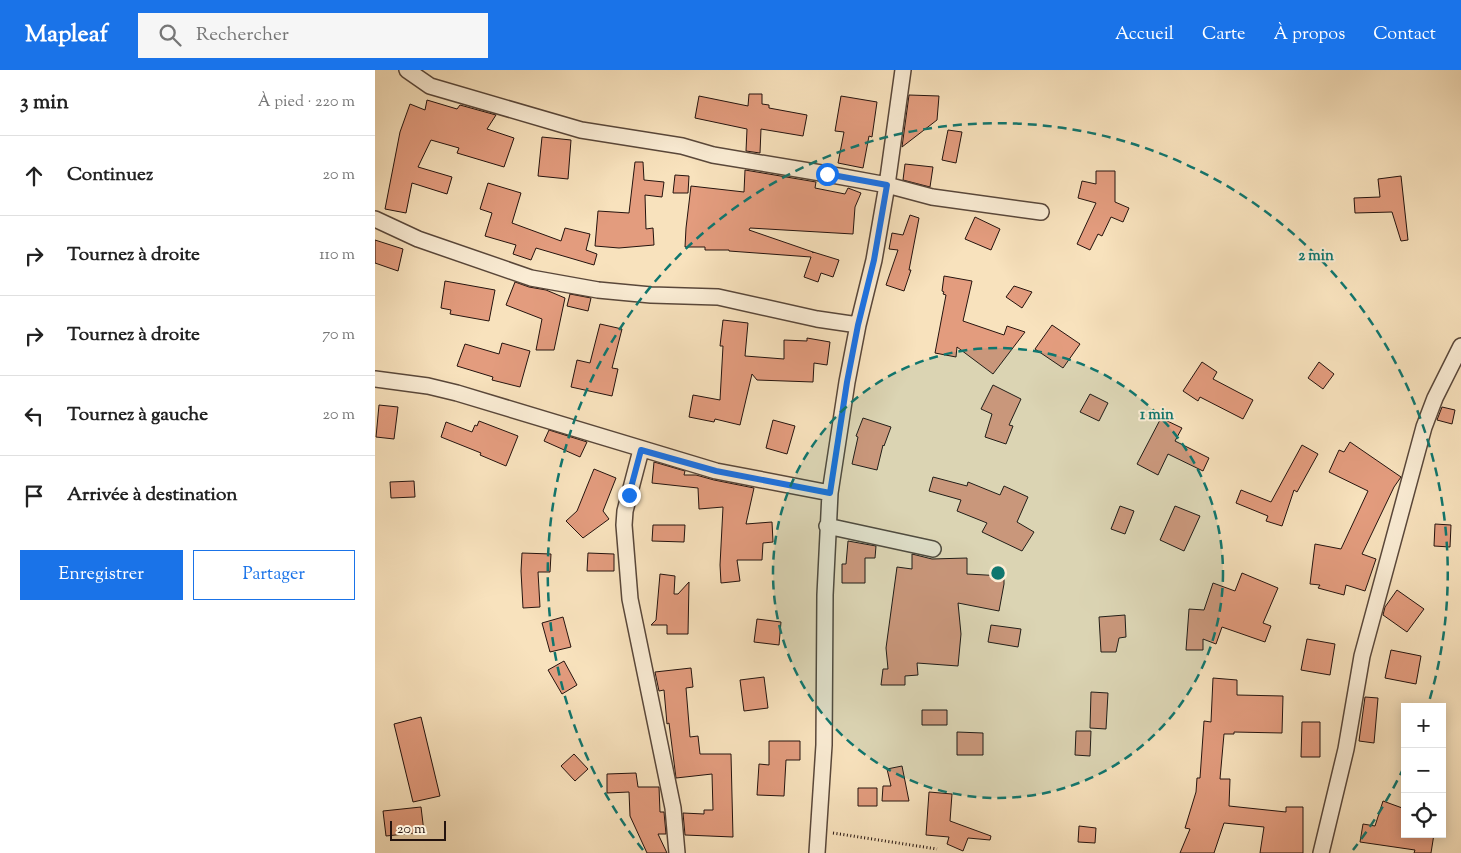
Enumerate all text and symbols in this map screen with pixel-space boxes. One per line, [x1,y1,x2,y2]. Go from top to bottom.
search box [138,13,488,58]
text: Mapleaf [25,18,108,52]
icon: search [156,21,184,49]
text: Rechercher [196,22,289,49]
text: Accueil [1115,22,1174,48]
text: Carte [1202,22,1246,48]
text: À propos [1274,22,1345,48]
text: Contact [1373,22,1436,48]
text: 3 min [20,88,69,118]
text: À pied · 220 m [258,91,355,114]
icon: ahead [20,162,48,190]
text: Continuez [67,162,153,189]
route start [816,163,839,186]
text: 20 m [322,164,355,187]
icon: right [20,242,48,270]
text: Tournez à droite [67,242,200,269]
text: 110 m [319,244,355,267]
text: 2 min [1298,246,1334,267]
icon: right [20,322,48,350]
text: Tournez à droite [67,322,200,349]
text: 70 m [322,324,355,347]
icon: left [20,402,48,430]
text: Tournez à gauche [67,402,208,429]
text: 20 m [322,404,355,427]
text: 1 min [1140,405,1174,426]
icon: arrive [20,482,48,510]
text: Arrivée à destination [67,482,238,509]
route end [618,484,641,507]
button: Enregistrer [20,550,183,600]
button: Partager [193,550,355,600]
centre of rings [989,564,1007,582]
map controls [1401,703,1446,838]
button: + [1401,703,1446,748]
button: − [1401,748,1446,793]
button: locate [1401,793,1446,838]
scale bar [390,818,446,841]
text: 20 m [397,820,426,840]

